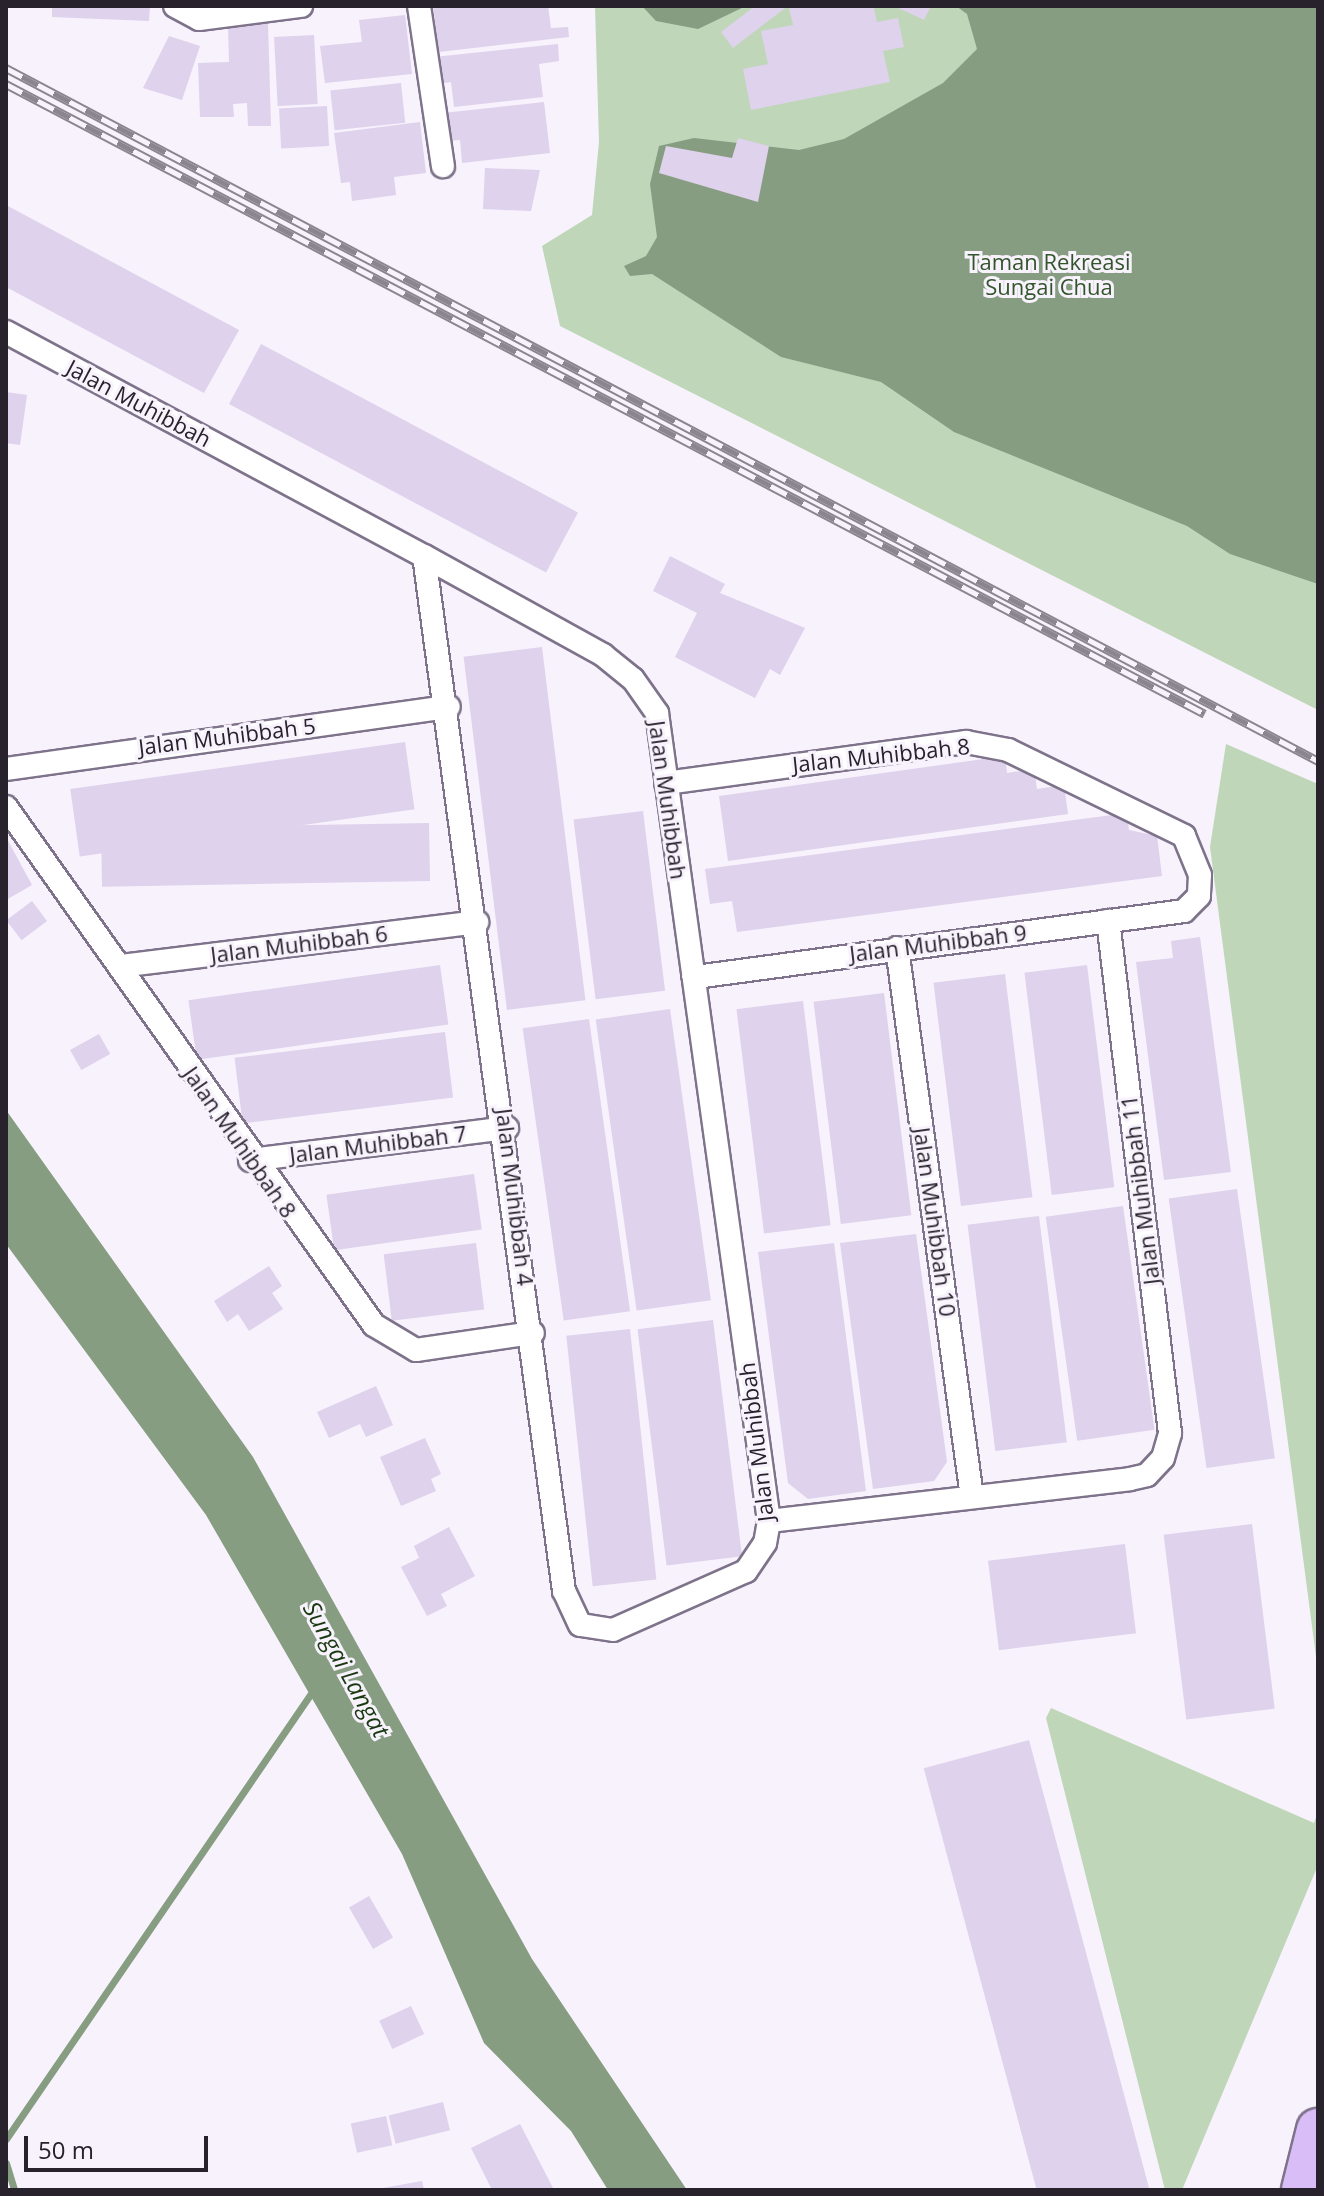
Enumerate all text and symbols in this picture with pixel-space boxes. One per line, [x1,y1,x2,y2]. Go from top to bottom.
park label: Taman Rekreasi Sungai Chua [967,248,1131,300]
street label: Jalan Muhibbah [62,354,216,452]
street label: Jalan Muhibbah 5 [137,712,317,760]
street label: Jalan Muhibbah [644,719,692,881]
street label: Jalan Muhibbah 8 [791,733,971,777]
street label: Jalan Muhibbah 9 [848,919,1028,967]
street label: Jalan Muhibbah 6 [209,920,389,968]
street label: Jalan Muhibbah 8 [178,1061,302,1223]
street label: Jalan Muhibbah 11 [1115,1094,1165,1286]
street label: Jalan Muhibbah 4 [491,1107,539,1287]
street label: Jalan Muhibbah 7 [288,1120,468,1168]
street label: Jalan Muhibbah 10 [909,1126,961,1318]
street label: Jalan Muhibbah [733,1361,779,1523]
water label: Sungai Langat [298,1596,396,1742]
scale bar [28,2120,212,2170]
text: 50 m [38,2133,94,2166]

